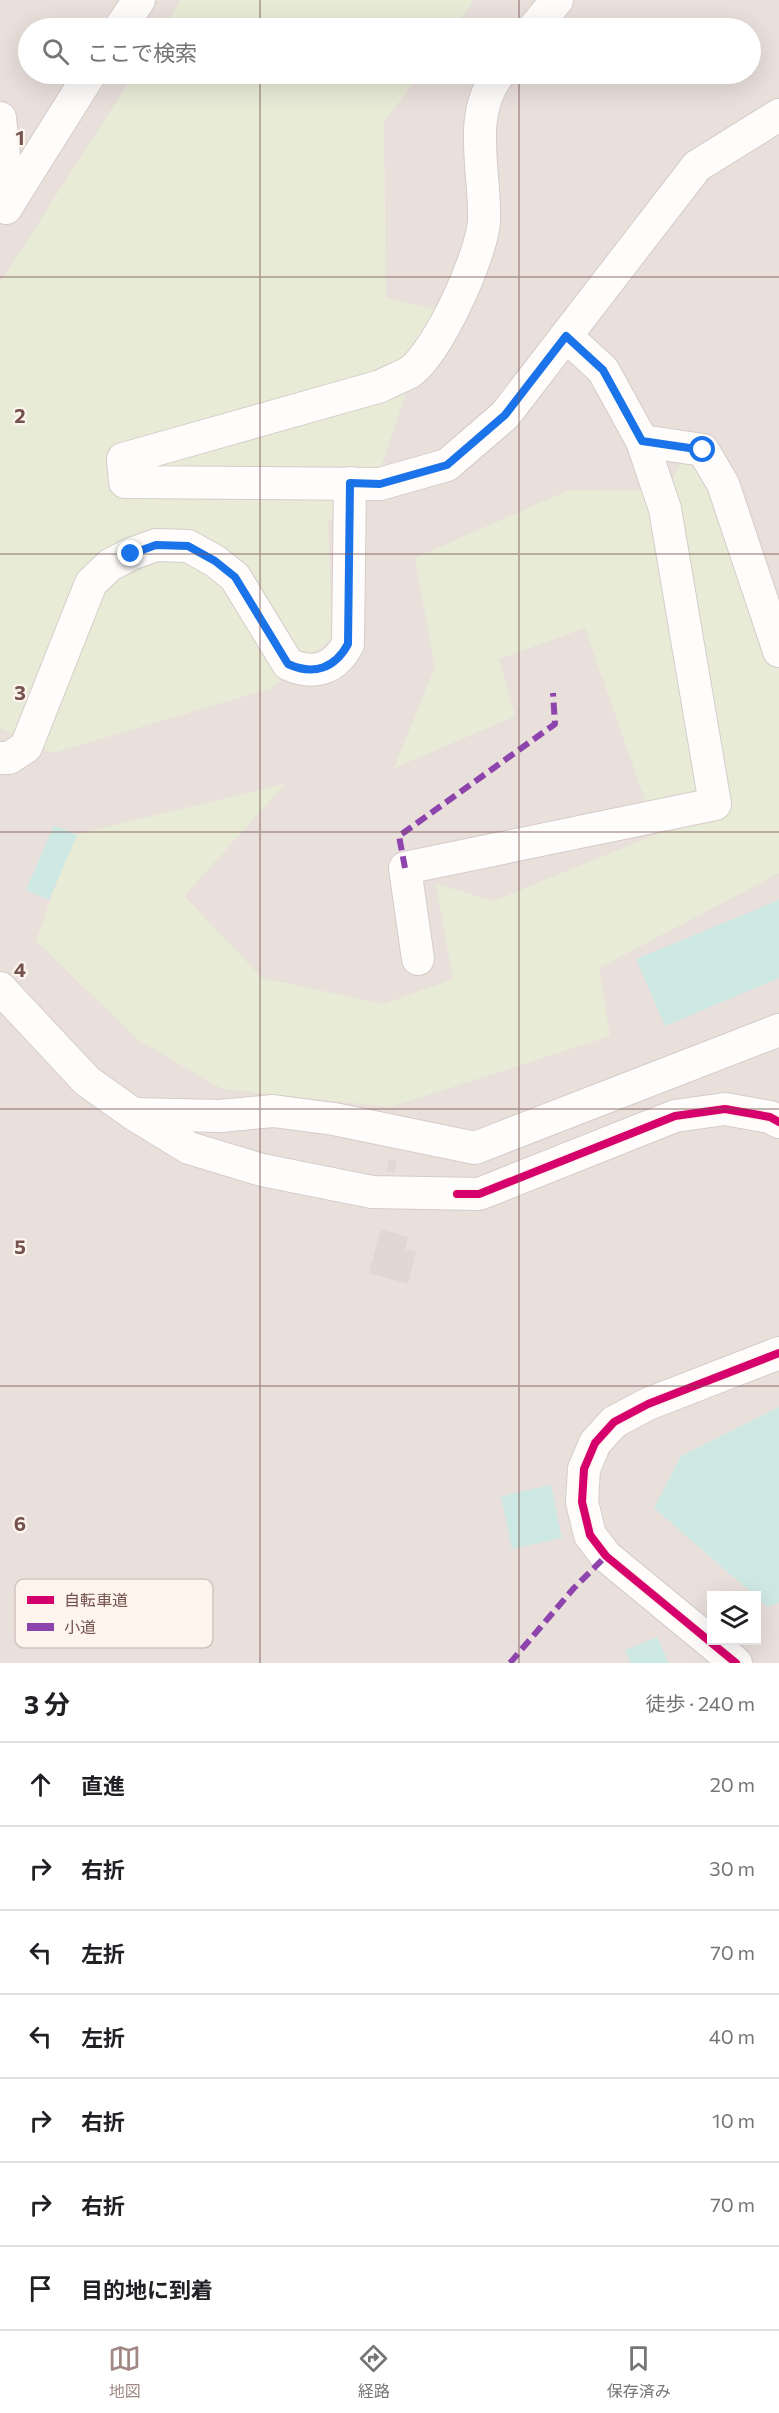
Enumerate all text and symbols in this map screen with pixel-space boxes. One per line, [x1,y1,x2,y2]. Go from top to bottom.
search box [18,18,761,84]
icon: search [39,35,72,68]
text: ここで検索 [87,39,197,66]
text: 1 [15,125,25,149]
text: 2 [14,403,26,427]
route start [689,436,715,462]
route end [117,540,143,566]
text: 3 [14,680,26,704]
text: 4 [14,957,26,981]
text: 5 [14,1234,26,1258]
text: 6 [14,1511,26,1535]
legend [15,1579,213,1648]
text: 自転車道 [64,1590,128,1609]
map controls [707,1591,761,1645]
button: layers [707,1591,761,1645]
text: 小道 [64,1617,96,1636]
text: 3 分 [24,1688,70,1719]
text: 徒歩 · 240 m [646,1691,755,1715]
icon: ahead [24,1768,57,1801]
text: 直進 [81,1772,125,1799]
text: 20 m [710,1772,755,1796]
icon: right [24,1852,57,1885]
text: 右折 [81,1856,125,1883]
text: 30 m [709,1856,755,1880]
icon: left [24,1936,57,1969]
text: 左折 [81,1940,125,1967]
text: 70 m [710,1940,755,1964]
icon: left [24,2020,57,2053]
text: 左折 [81,2024,125,2051]
text: 40 m [709,2024,755,2048]
icon: right [24,2104,57,2137]
text: 右折 [81,2108,125,2135]
text: 10 m [712,2108,755,2132]
icon: right [24,2188,57,2221]
text: 右折 [81,2192,125,2219]
text: 70 m [710,2192,755,2216]
icon: arrive [24,2272,57,2305]
text: 目的地に到着 [81,2276,213,2303]
tab: 地図 [108,2342,141,2402]
tab: 経路 [357,2342,390,2402]
tab: 保存済み [607,2342,671,2402]

